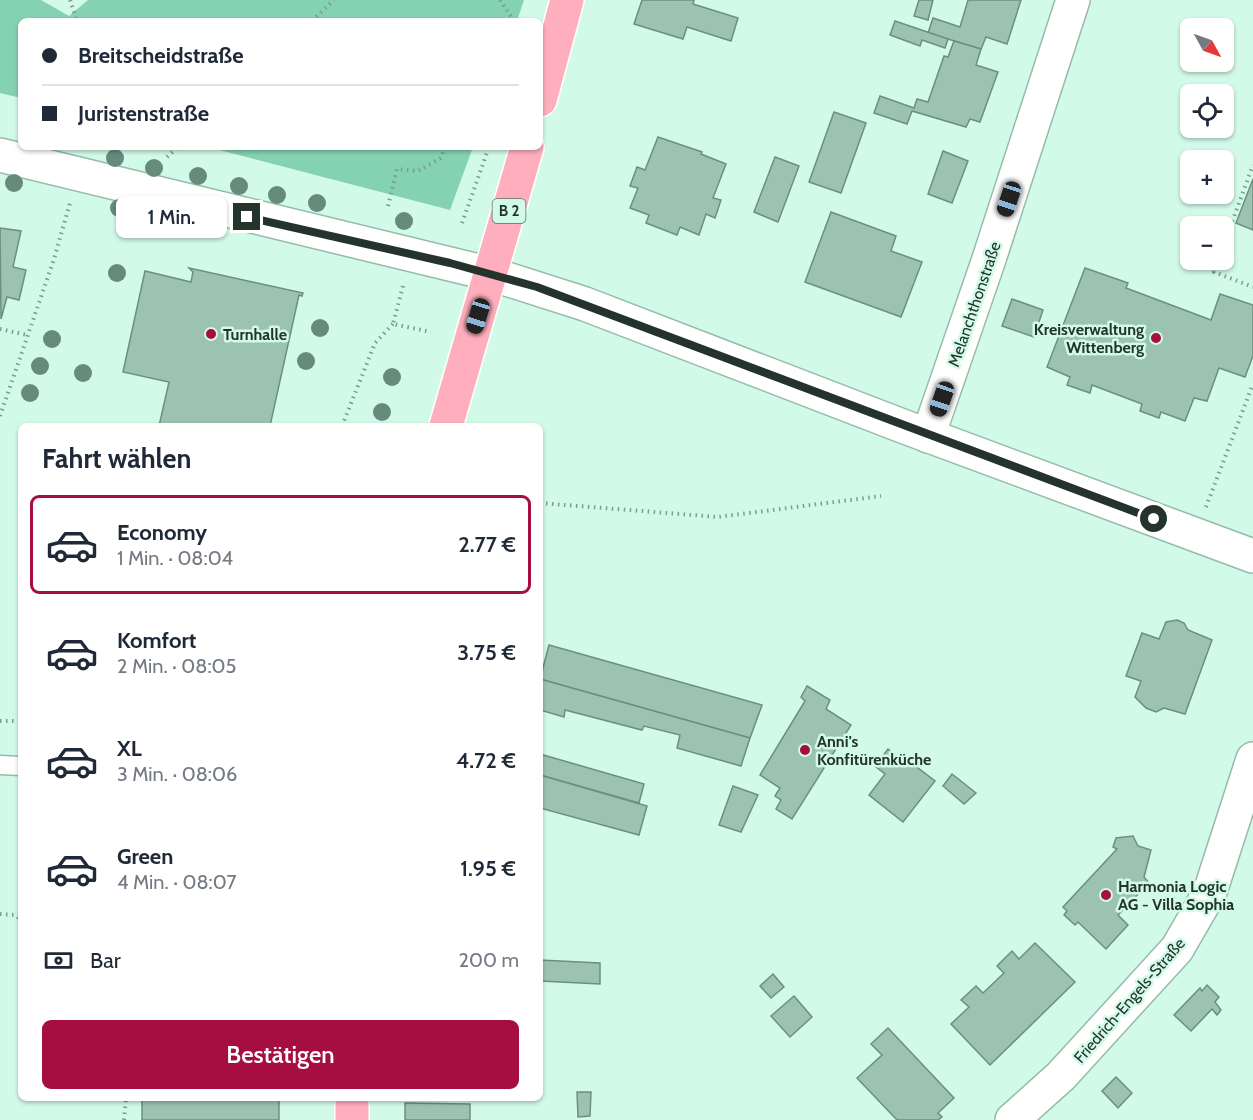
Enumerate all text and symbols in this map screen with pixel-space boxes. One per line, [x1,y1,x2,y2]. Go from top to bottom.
north arrow [1180,18,1234,72]
map controls [1180,18,1234,270]
text: Breitscheidstraße [78,42,244,69]
button: locate [1180,84,1234,138]
text: Juristenstraße [78,100,209,127]
button: + [1180,150,1234,204]
car [995,179,1023,219]
callout: 1 Min. [115,196,226,238]
road number: B 2 [492,199,526,223]
route end [233,203,260,230]
text: 1 Min. [148,205,195,229]
button: − [1180,216,1234,270]
street label: Melanchthonstraße [944,239,1005,369]
car [464,296,492,336]
place label: Kreisverwaltung Wittenberg [1034,320,1144,357]
place label: Turnhalle [223,325,287,344]
marker: Turnhalle [204,327,218,341]
marker: Kreisverwaltung Wittenberg [1149,331,1163,345]
car [928,379,956,419]
text: Fahrt wählen [42,442,191,475]
route start [1140,505,1167,532]
icon: car [45,518,99,572]
text: Economy [117,519,207,546]
text: 2.77 € [458,531,516,558]
text: 1 Min. · 08:04 [117,546,233,570]
icon: car [45,626,99,680]
text: Komfort [117,627,196,654]
text: 3.75 € [457,639,516,666]
text: 2 Min. · 08:05 [117,654,236,678]
place label: Anni's Konfitürenküche [817,732,931,769]
icon: car [45,734,99,788]
text: XL [117,735,142,762]
marker: Anni's Konfitürenküche [798,743,812,757]
text: 4.72 € [456,747,516,774]
text: 3 Min. · 08:06 [117,762,237,786]
icon: car [45,842,99,896]
text: Green [117,843,173,870]
text: 1.95 € [460,855,516,882]
text: 4 Min. · 08:07 [117,870,236,894]
place label: Harmonia Logic AG - Villa Sophia [1118,877,1234,914]
marker: Harmonia Logic AG - Villa Sophia [1099,888,1113,902]
street label: Friedrich-Engels-Straße [1070,934,1189,1067]
icon: cash [42,944,75,977]
text: Bar [90,947,121,974]
text: 200 m [459,948,519,972]
button: Bestätigen [42,1020,519,1089]

